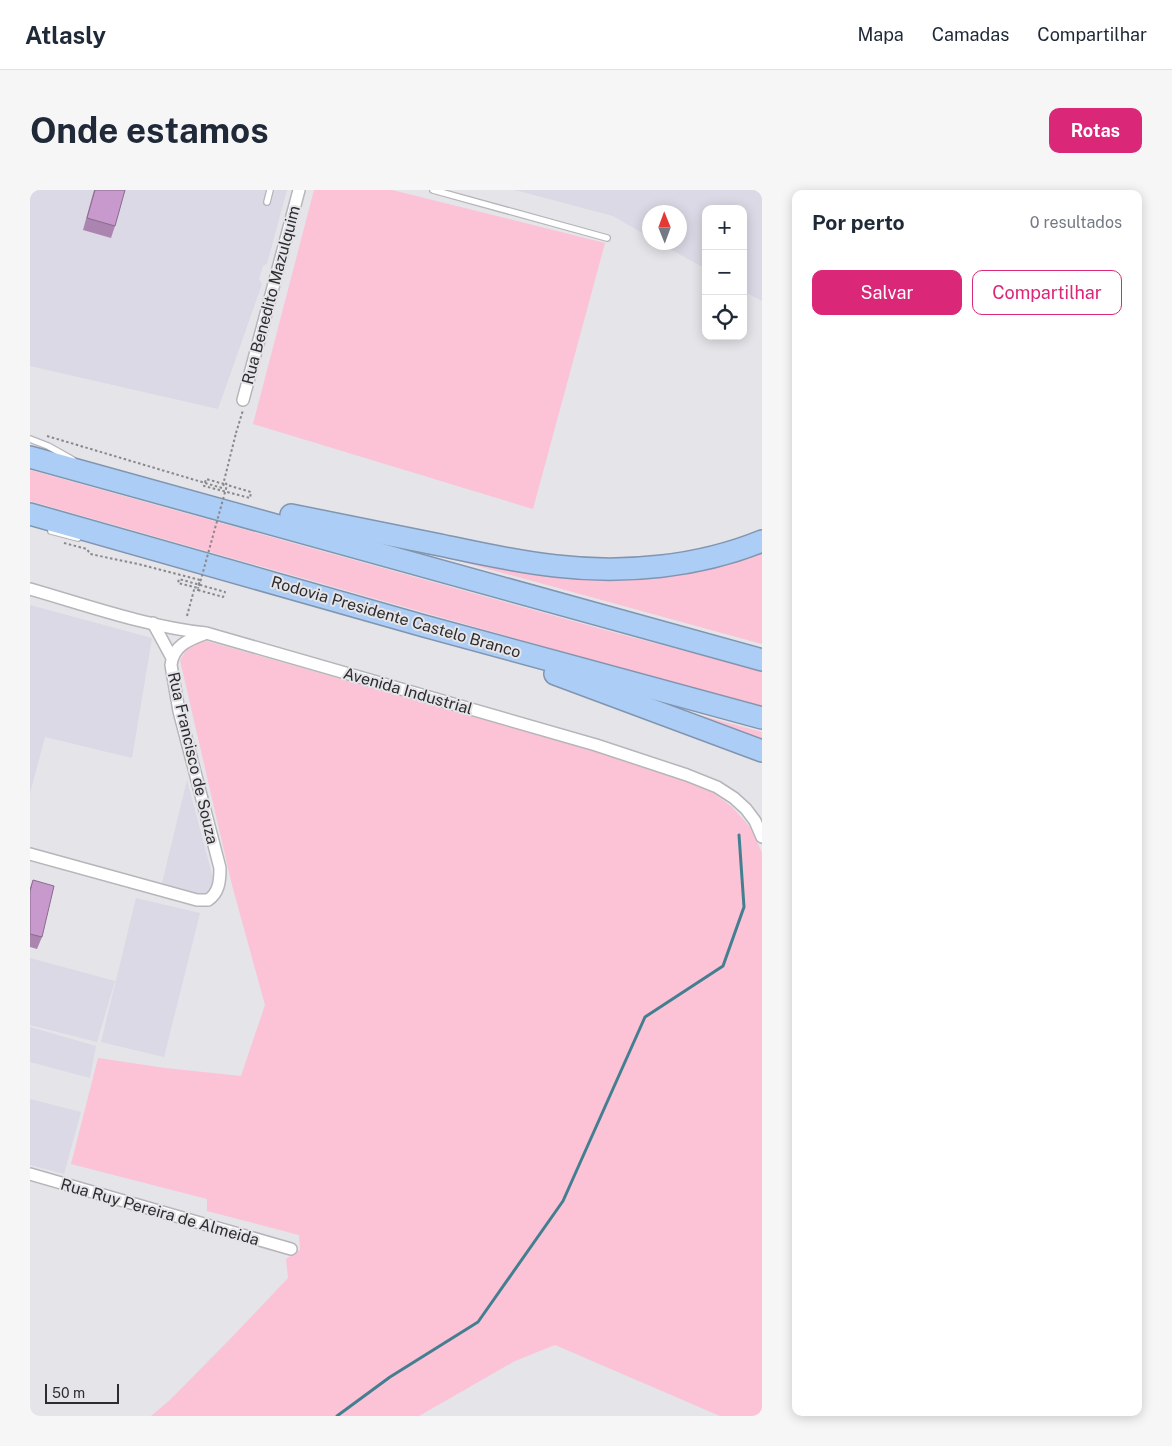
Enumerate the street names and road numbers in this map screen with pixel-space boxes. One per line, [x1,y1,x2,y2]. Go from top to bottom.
street label: Rua Benedito Mazulquim [238,203,304,387]
street label: Rodovia Presidente Castelo Branco [269,572,523,662]
street label: Avenida Industrial [341,663,475,719]
street label: Rua Francisco de Souza [164,670,222,846]
street label: Rua Ruy Pereira de Almeida [59,1175,261,1249]

